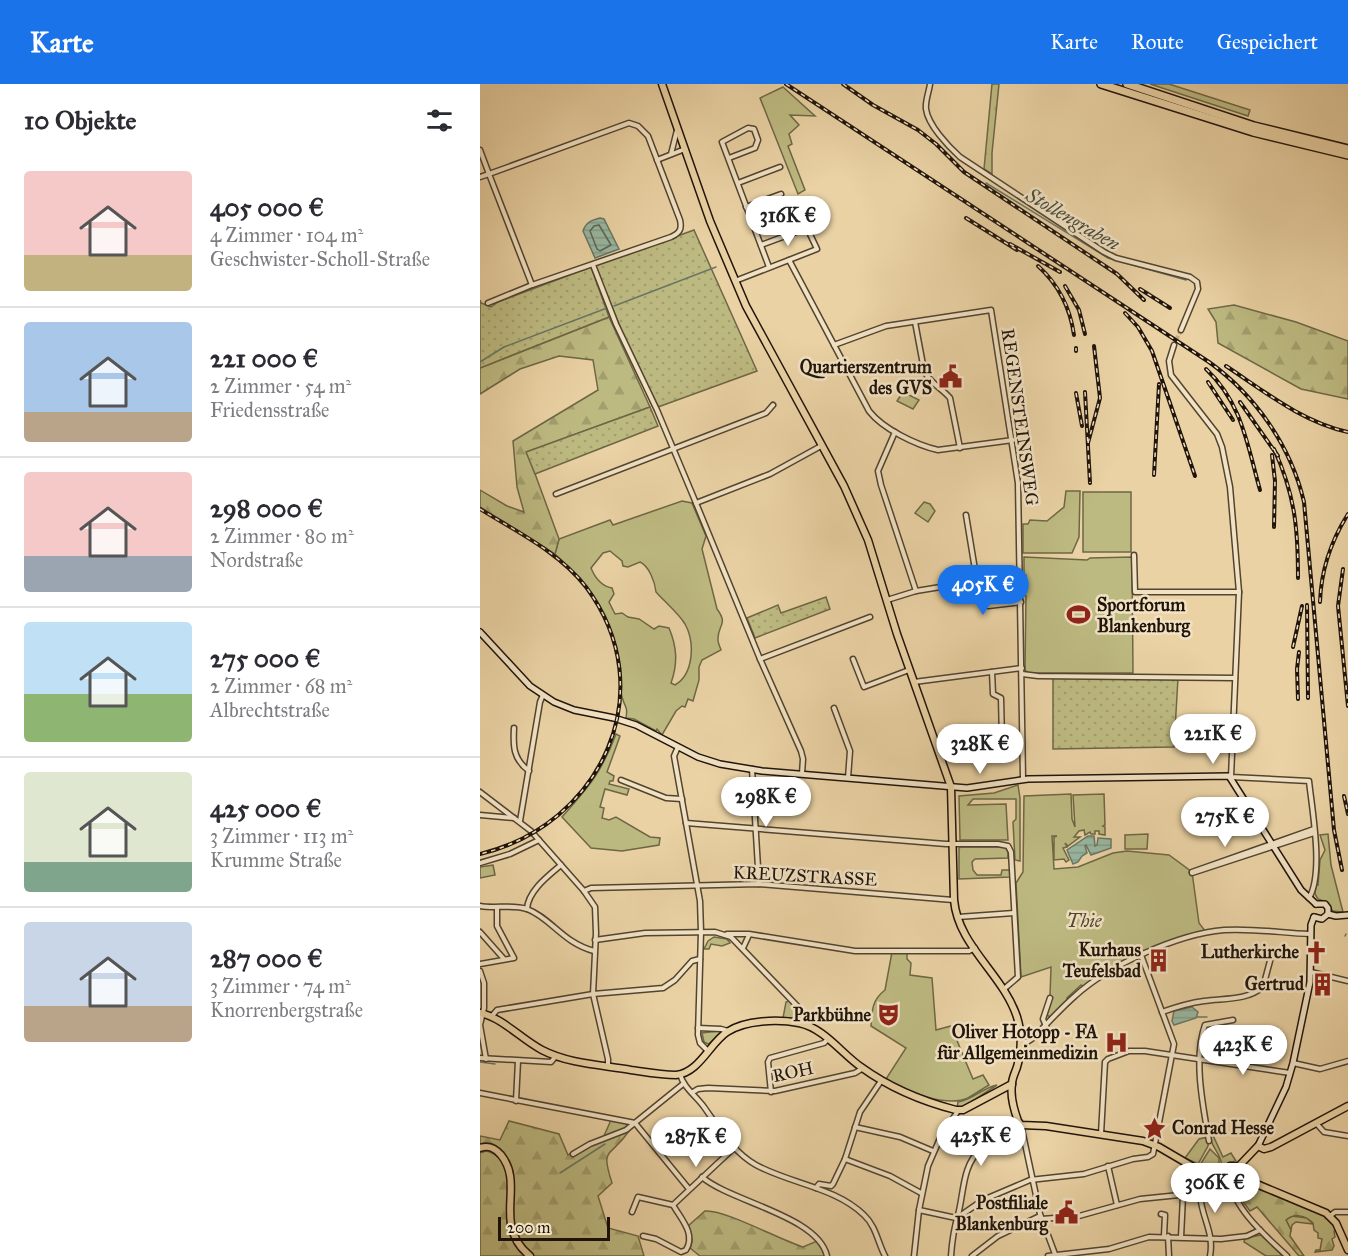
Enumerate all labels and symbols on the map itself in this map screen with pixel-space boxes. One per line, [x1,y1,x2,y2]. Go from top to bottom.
water label: Stollengraben [1021,182,1125,256]
pin: 316K € [739,196,837,247]
street label: REGENSTEINSWEG [997,327,1043,507]
place label: Quartierszentrum des GVS [800,356,933,399]
public building icon: Quartierszentrum des GVS [937,364,963,390]
pin: 405K € [934,565,1032,616]
place label: Sportforum Blankenburg [1097,594,1191,638]
sports icon: Sportforum Blankenburg [1066,602,1092,628]
pin: 221K € [1164,714,1262,765]
pin: 328K € [931,724,1029,775]
pin: 298K € [717,777,815,828]
pin: 275K € [1176,797,1274,848]
street label: KREUZSTRASSE [732,861,878,891]
park label: Thie [1067,910,1103,932]
place label: Kurhaus Teufelsbad [1062,939,1142,982]
church icon: Lutherkirche [1304,939,1330,965]
place label: Lutherkirche [1201,941,1299,963]
building icon: Kurhaus Teufelsbad [1146,947,1172,973]
building icon: Gertrud [1309,971,1335,997]
place label: Gertrud [1245,973,1305,995]
theatre icon: Parkbühne [876,1002,902,1028]
place label: Parkbühne [793,1004,872,1026]
place label: Oliver Hotopp - FA für Allgemeinmedizin [936,1021,1099,1065]
pin: 423K € [1194,1025,1292,1076]
hospital icon: Oliver Hotopp - FA für Allgemeinmedizin [1103,1029,1129,1055]
street label: ROH [770,1057,816,1087]
place icon: Conrad Hesse [1141,1115,1167,1141]
pin: 425K € [932,1116,1030,1167]
pin: 287K € [647,1117,745,1168]
place label: Conrad Hesse [1172,1117,1274,1139]
pin: 306K € [1166,1163,1264,1214]
place label: Postfiliale Blankenburg [955,1192,1049,1236]
public building icon: Postfiliale Blankenburg [1053,1200,1079,1226]
scale bar [498,1214,610,1242]

